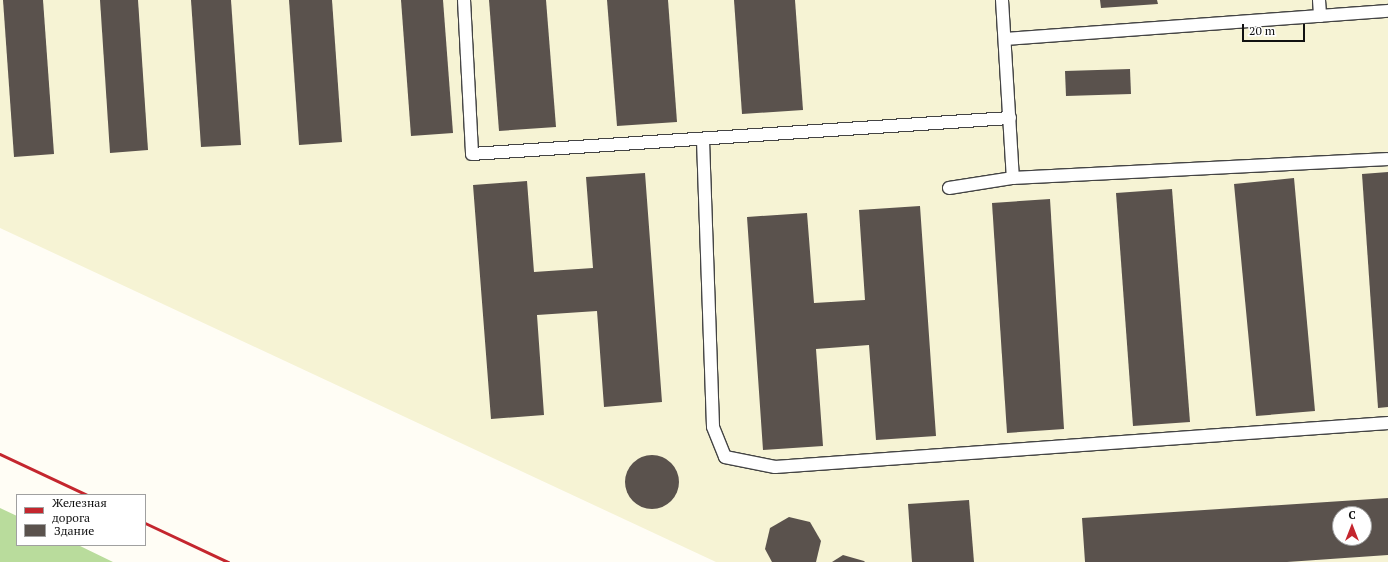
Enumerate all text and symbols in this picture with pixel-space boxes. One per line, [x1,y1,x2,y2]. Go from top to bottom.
scale bar [1244,16,1307,42]
text: 20 m [1249,23,1275,38]
legend [16,494,146,546]
text: Железная дорога [52,495,107,525]
north arrow [1332,506,1372,546]
text: С [1348,508,1356,522]
text: Здание [54,523,94,538]

